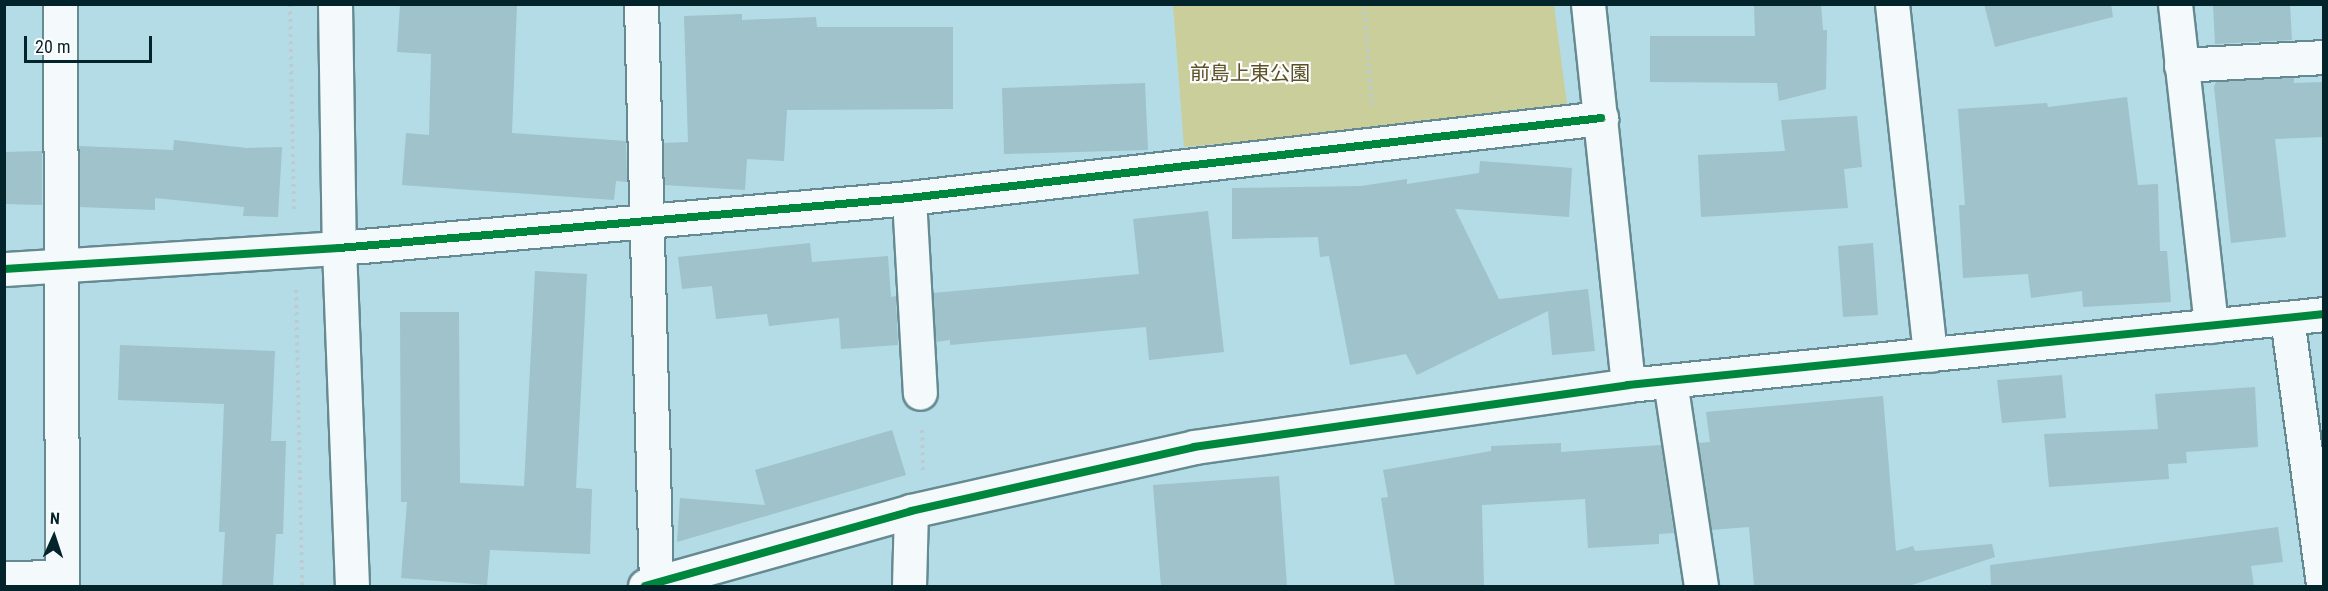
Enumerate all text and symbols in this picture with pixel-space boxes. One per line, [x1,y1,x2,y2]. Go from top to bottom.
scale bar [27,24,154,62]
text: 20 m [35,36,70,57]
park label: 前島上東公園 [1190,61,1310,85]
north arrow [24,507,84,567]
text: N [50,509,60,528]

